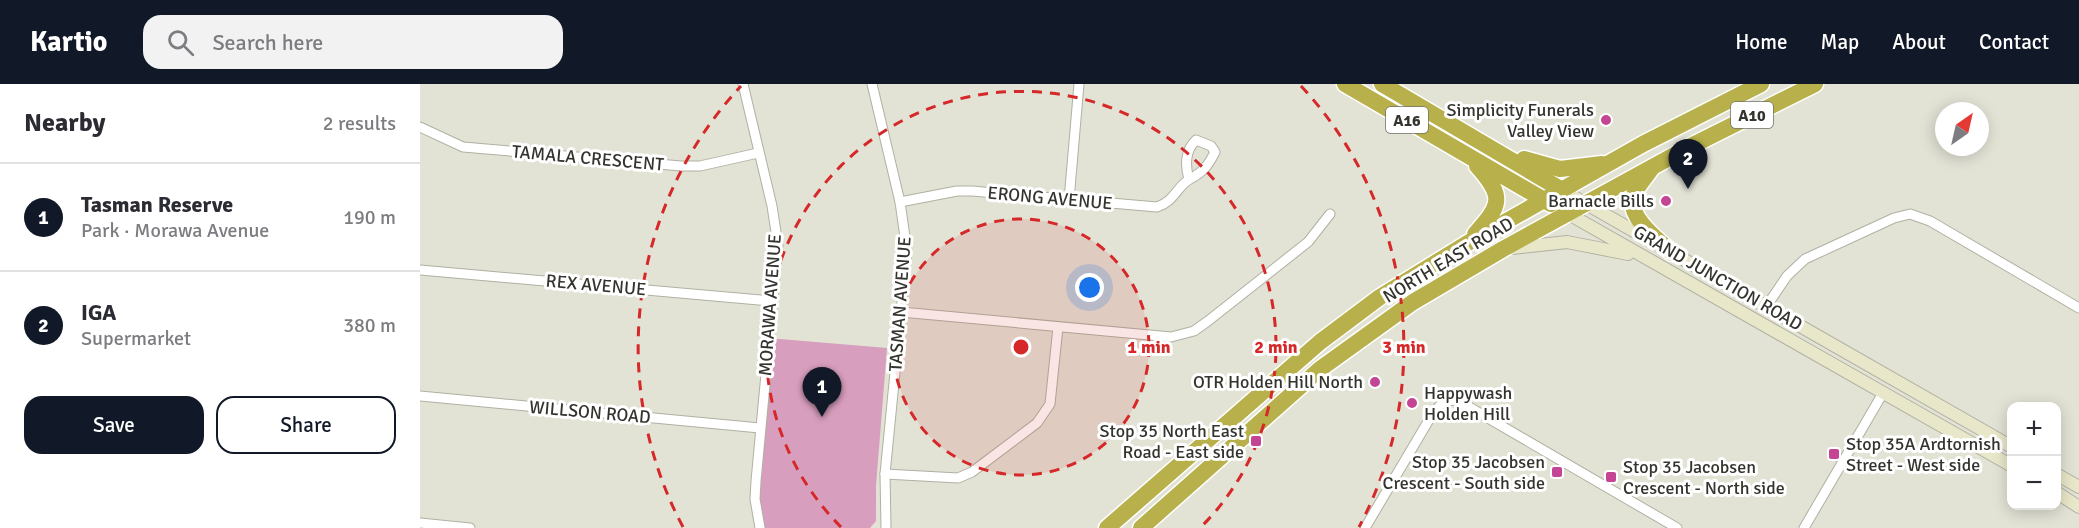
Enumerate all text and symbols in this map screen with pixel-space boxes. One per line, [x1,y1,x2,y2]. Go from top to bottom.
search box [143,15,563,69]
text: Kartio [30,25,107,59]
icon: search [164,26,197,59]
text: Search here [212,29,323,56]
text: Home [1735,29,1788,55]
text: Map [1821,29,1859,55]
text: About [1892,29,1946,55]
text: Contact [1979,29,2049,55]
place label: Simplicity Funerals Valley View [1447,99,1594,142]
road number: A10 [1731,102,1773,128]
north arrow [1935,102,1989,156]
text: Nearby [24,107,105,139]
road number: A16 [1386,107,1428,133]
text: 2 results [323,111,396,136]
marker: Simplicity Funerals Valley View [1599,113,1613,127]
street label: TAMALA CRESCENT [511,140,665,176]
pin: 2 [1668,140,1708,189]
street label: ERONG AVENUE [987,182,1113,214]
place label: Barnacle Bills [1548,190,1654,212]
text: Tasman Reserve [81,191,233,218]
marker: Barnacle Bills [1659,194,1673,208]
text: 1 [38,205,49,230]
text: 190 m [343,205,396,230]
street label: NORTH EAST ROAD [1379,212,1517,308]
text: Park · Morawa Avenue [81,218,269,243]
street label: GRAND JUNCTION ROAD [1630,221,1806,335]
street label: MORAWA AVENUE [754,233,786,377]
street label: TASMAN AVENUE [884,236,916,372]
street label: REX AVENUE [545,270,647,300]
your location [1075,273,1104,302]
text: IGA [81,299,116,326]
text: 2 [38,313,49,338]
text: 380 m [343,313,396,338]
text: Supermarket [81,326,191,351]
text: 1 min [1127,336,1171,358]
text: 2 min [1254,336,1298,358]
text: 3 min [1382,336,1426,358]
centre of rings [1011,337,1031,357]
pin: 1 [802,368,842,417]
place label: OTR Holden Hill North [1193,371,1363,393]
marker: OTR Holden Hill North [1368,375,1382,389]
place label: Happywash Holden Hill [1424,382,1512,425]
button: Save [24,396,204,454]
button: Share [216,396,396,454]
street label: WILLSON ROAD [528,396,652,428]
marker: Happywash Holden Hill [1405,396,1419,410]
map controls [2007,402,2061,510]
button: + [2007,402,2061,456]
place label: Stop 35 North East Road - East side [1100,420,1244,463]
place label: Stop 35A Ardtornish Street - West side [1846,433,2001,476]
marker: Stop 35 North East Road - East side [1249,434,1263,448]
marker: Stop 35A Ardtornish Street - West side [1827,447,1841,461]
place label: Stop 35 Jacobsen Crescent - South side [1383,451,1545,494]
place label: Stop 35 Jacobsen Crescent - North side [1623,456,1785,499]
button: − [2007,456,2061,510]
marker: Stop 35 Jacobsen Crescent - South side [1550,465,1564,479]
marker: Stop 35 Jacobsen Crescent - North side [1604,470,1618,484]

